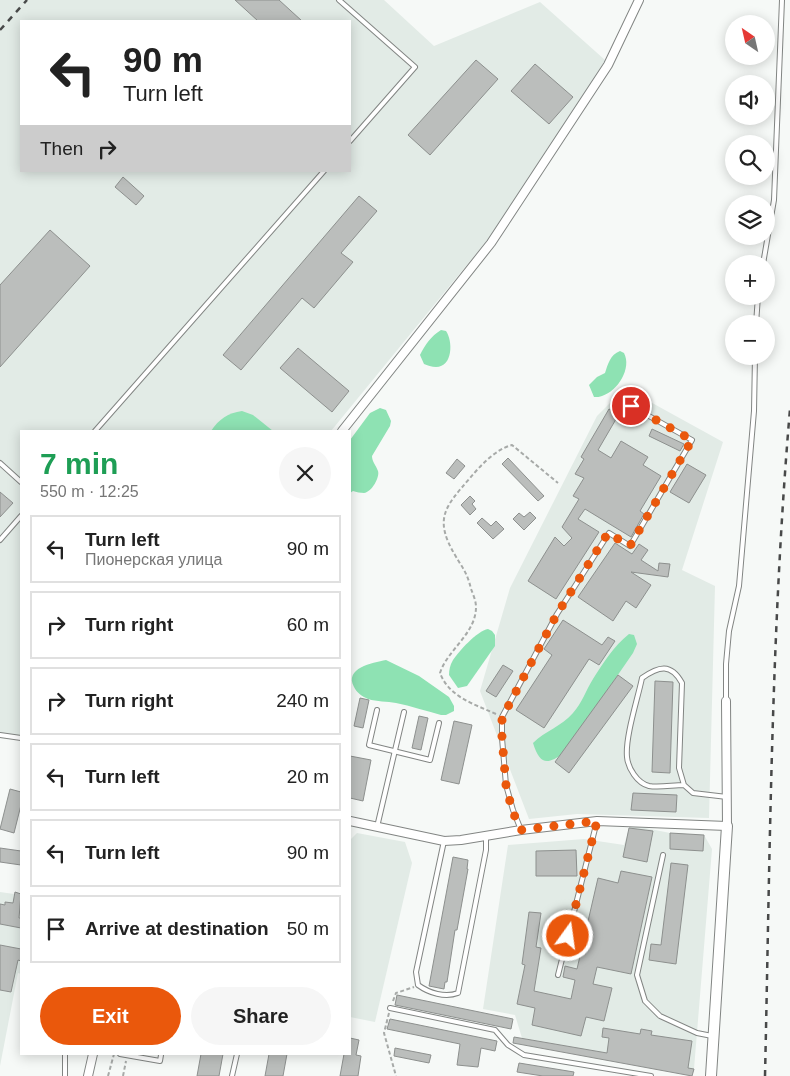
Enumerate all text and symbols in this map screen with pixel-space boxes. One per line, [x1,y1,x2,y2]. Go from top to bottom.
north arrow [725,15,775,65]
map controls [725,15,775,365]
icon: left [40,40,105,105]
text: 90 m [123,40,203,79]
button: sound [725,75,775,125]
text: Turn left [123,81,203,106]
icon: right [93,135,121,163]
button: search [725,135,775,185]
text: Then [40,138,83,159]
button: layers [725,195,775,245]
button: + [725,255,775,305]
button: − [725,315,775,365]
pin [610,385,652,427]
icon: arrive [617,392,645,420]
text: 7 min [40,447,118,480]
button: close [279,447,331,499]
text: 550 m · 12:25 [40,483,139,500]
text: Turn left [85,529,160,550]
icon: left [42,535,70,563]
text: 90 m [287,538,329,559]
text: Пионерская улица [85,551,222,568]
icon: right [42,611,70,639]
text: Turn right [85,614,173,635]
text: 60 m [287,614,329,635]
icon: right [42,687,70,715]
text: Turn right [85,690,173,711]
text: 240 m [276,690,329,711]
icon: left [42,763,70,791]
text: Turn left [85,766,160,787]
text: 20 m [287,766,329,787]
icon: left [42,839,70,867]
text: Turn left [85,842,160,863]
text: 90 m [287,842,329,863]
position arrow [541,909,593,961]
icon: arrive [42,915,70,943]
text: Arrive at destination [85,918,269,939]
text: 50 m [287,918,329,939]
button: Exit [40,987,181,1045]
button: Share [191,987,331,1045]

